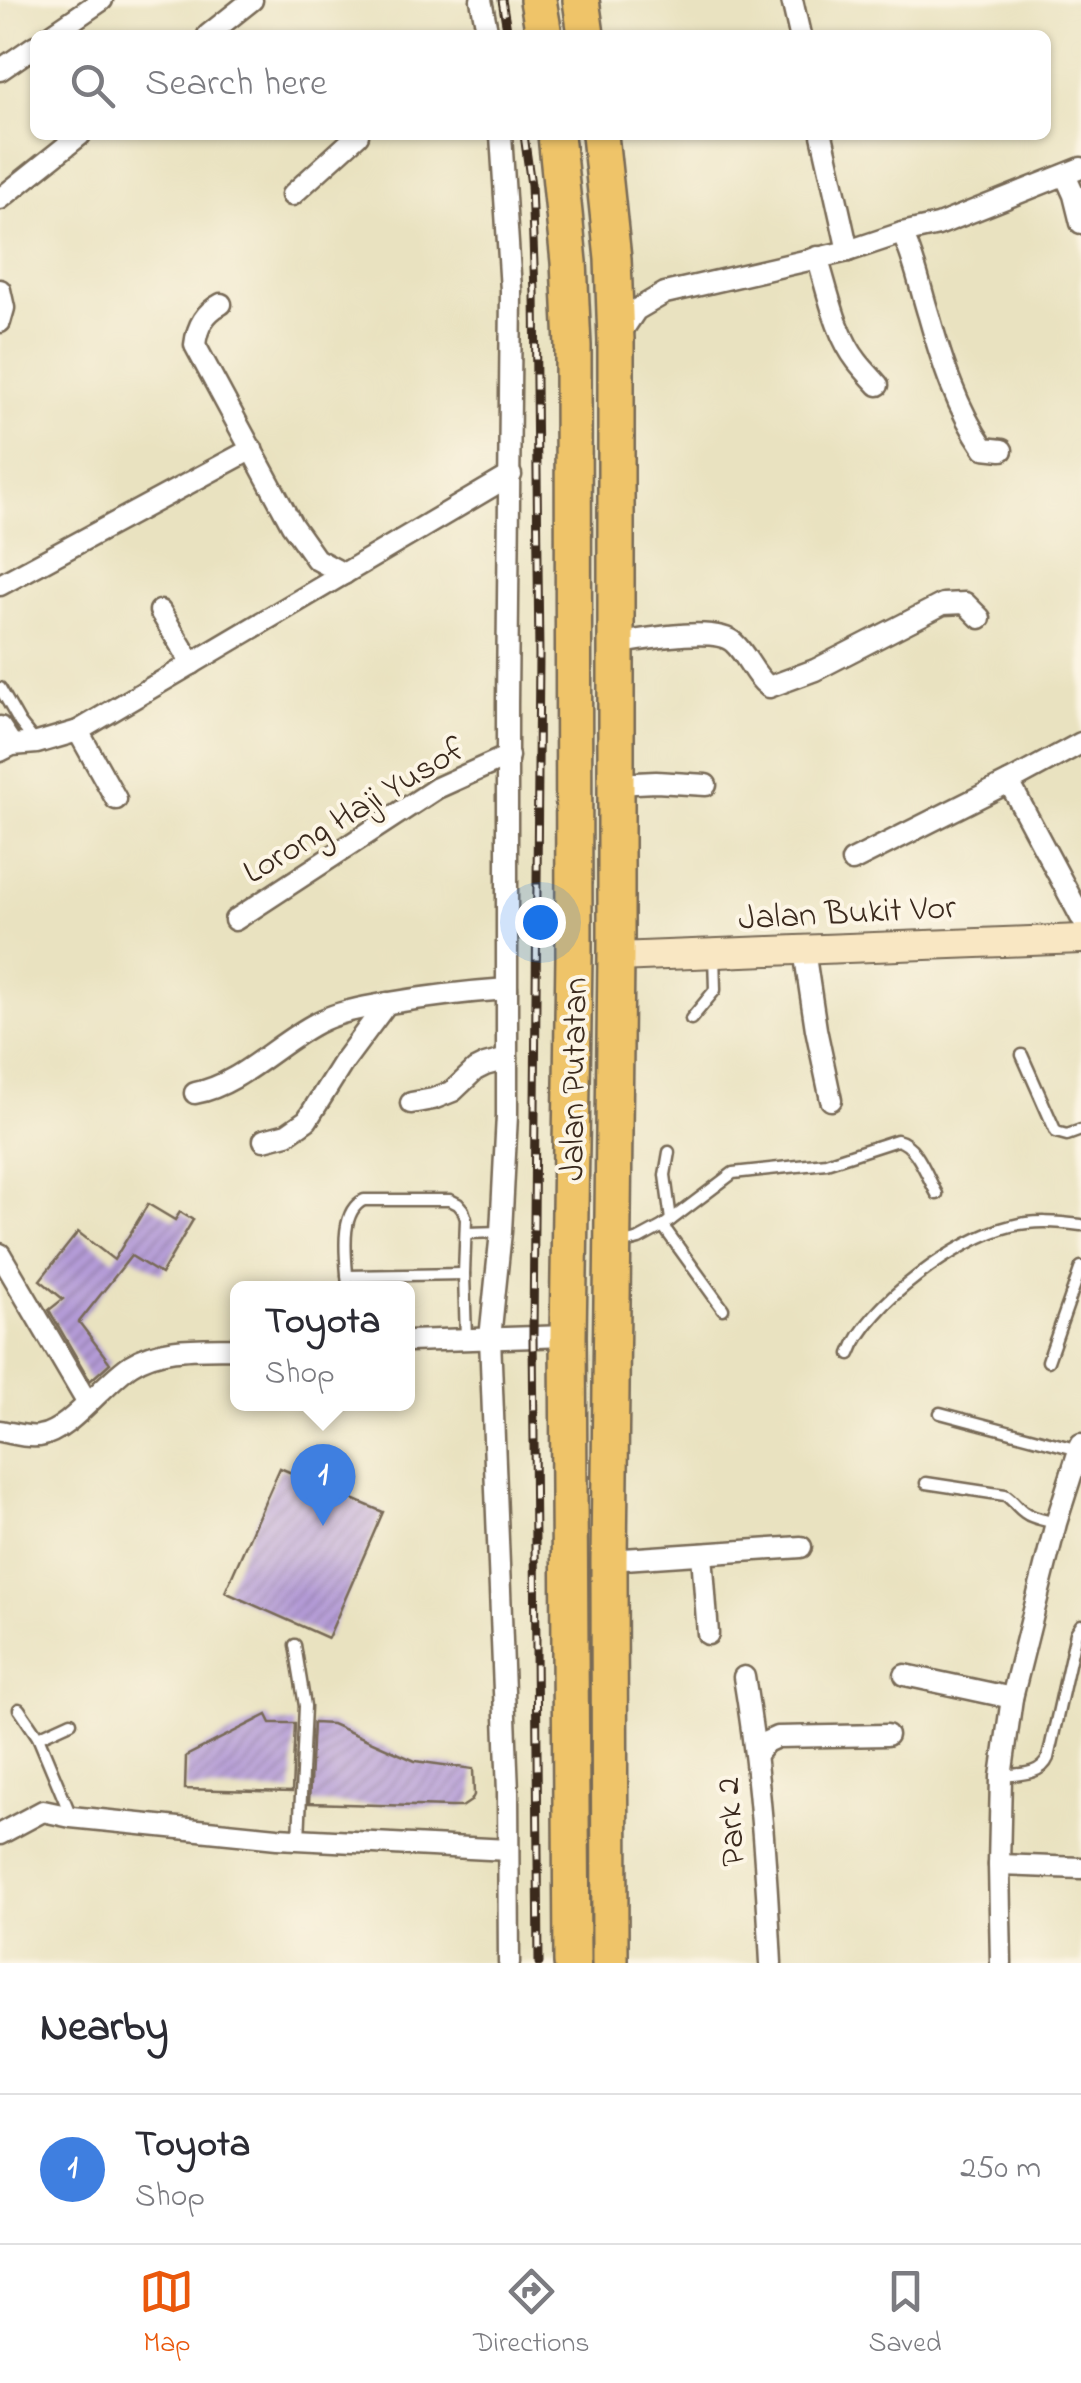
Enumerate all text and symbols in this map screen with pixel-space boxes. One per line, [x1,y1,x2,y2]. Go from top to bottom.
search box [30,30,1051,140]
text: Search here [145,57,327,113]
icon: search [65,58,120,113]
street label: Lorong Haji Yusof [234,725,476,899]
street label: Jalan Bukit Vor [737,883,957,946]
your location [515,897,566,948]
street label: Jalan Putatan [548,977,603,1181]
popup [230,1281,415,1411]
text: Toyota [265,1295,380,1351]
text: Shop [265,1351,335,1398]
pin: 1 [290,1444,356,1526]
street label: Park 2 [704,1775,761,1868]
text: Nearby [40,1998,168,2059]
text: Toyota [135,2118,250,2174]
text: 1 [67,2146,78,2193]
text: 250 m [960,2146,1041,2193]
text: Shop [135,2174,205,2221]
tab: Map [139,2264,194,2365]
tab: Directions [473,2264,590,2365]
tab: Saved [869,2264,942,2365]

